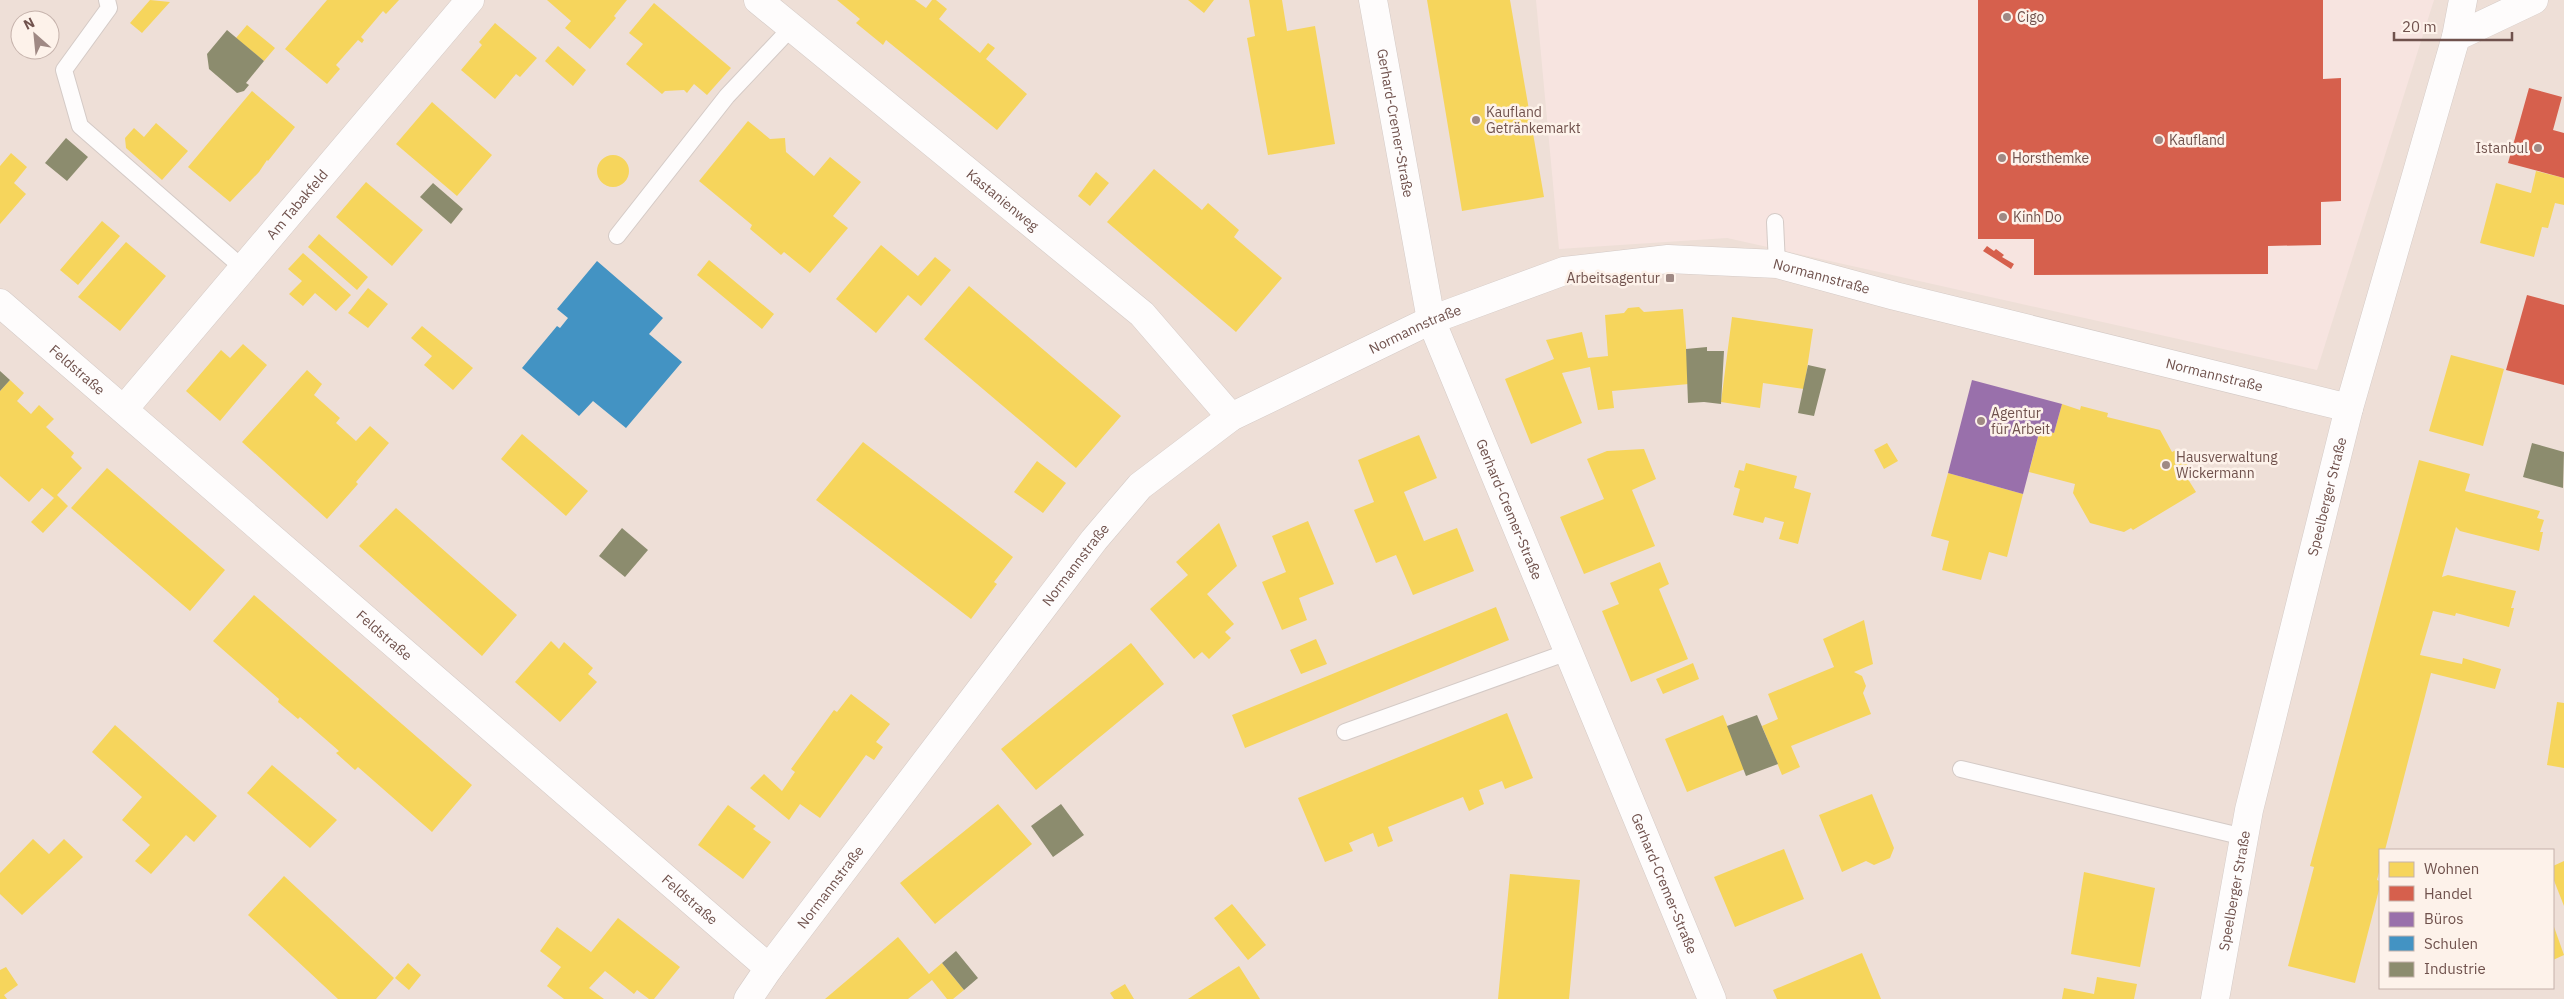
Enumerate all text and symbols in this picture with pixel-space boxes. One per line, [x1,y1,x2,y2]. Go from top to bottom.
place label: Cigo [2017,8,2045,26]
north arrow [10,10,60,60]
scale bar [2394,10,2512,42]
marker: Cigo [2001,11,2013,23]
text: N [20,13,38,34]
text: 20 m [2402,17,2437,36]
street label: Gerhard-Cremer-Straße [1373,47,1418,199]
place label: Kaufland Getränkemarkt [1486,103,1581,137]
marker: Kaufland Getränkemarkt [1470,114,1482,126]
place label: Kaufland [2169,131,2225,149]
marker: Kaufland [2153,134,2165,146]
place label: Istanbul [2475,139,2528,157]
marker: Istanbul [2532,142,2544,154]
place label: Horsthemke [2012,149,2090,167]
marker: Horsthemke [1996,152,2008,164]
street label: Kastanienweg [963,165,1043,235]
street label: Am Tabakfeld [262,166,332,243]
place label: Kinh Do [2013,208,2062,226]
marker: Kinh Do [1997,211,2009,223]
street label: Normannstraße [1771,254,1872,298]
place label: Arbeitsagentur [1566,269,1660,287]
marker: Arbeitsagentur [1664,272,1676,284]
street label: Normannstraße [1366,301,1464,358]
street label: Feldstraße [46,341,109,399]
street label: Normannstraße [2164,354,2265,395]
place label: Agentur für Arbeit [1991,404,2050,438]
marker: Agentur für Arbeit [1975,415,1987,427]
street label: Speelberger Straße [2304,435,2350,558]
street label: Gerhard-Cremer-Straße [1472,436,1547,583]
place label: Hausverwaltung Wickermann [2176,448,2278,482]
marker: Hausverwaltung Wickermann [2160,459,2172,471]
street label: Normannstraße [1038,520,1113,610]
street label: Feldstraße [353,606,416,665]
street label: Gerhard-Cremer-Straße [1627,810,1701,957]
street label: Speelberger Straße [2215,829,2254,952]
street label: Normannstraße [793,842,868,932]
legend [2379,849,2554,989]
text: Wohnen [2424,859,2479,878]
street label: Feldstraße [658,870,722,929]
text: Handel [2424,884,2472,903]
text: Büros [2424,909,2463,928]
text: Schulen [2424,934,2478,953]
text: Industrie [2424,959,2486,978]

